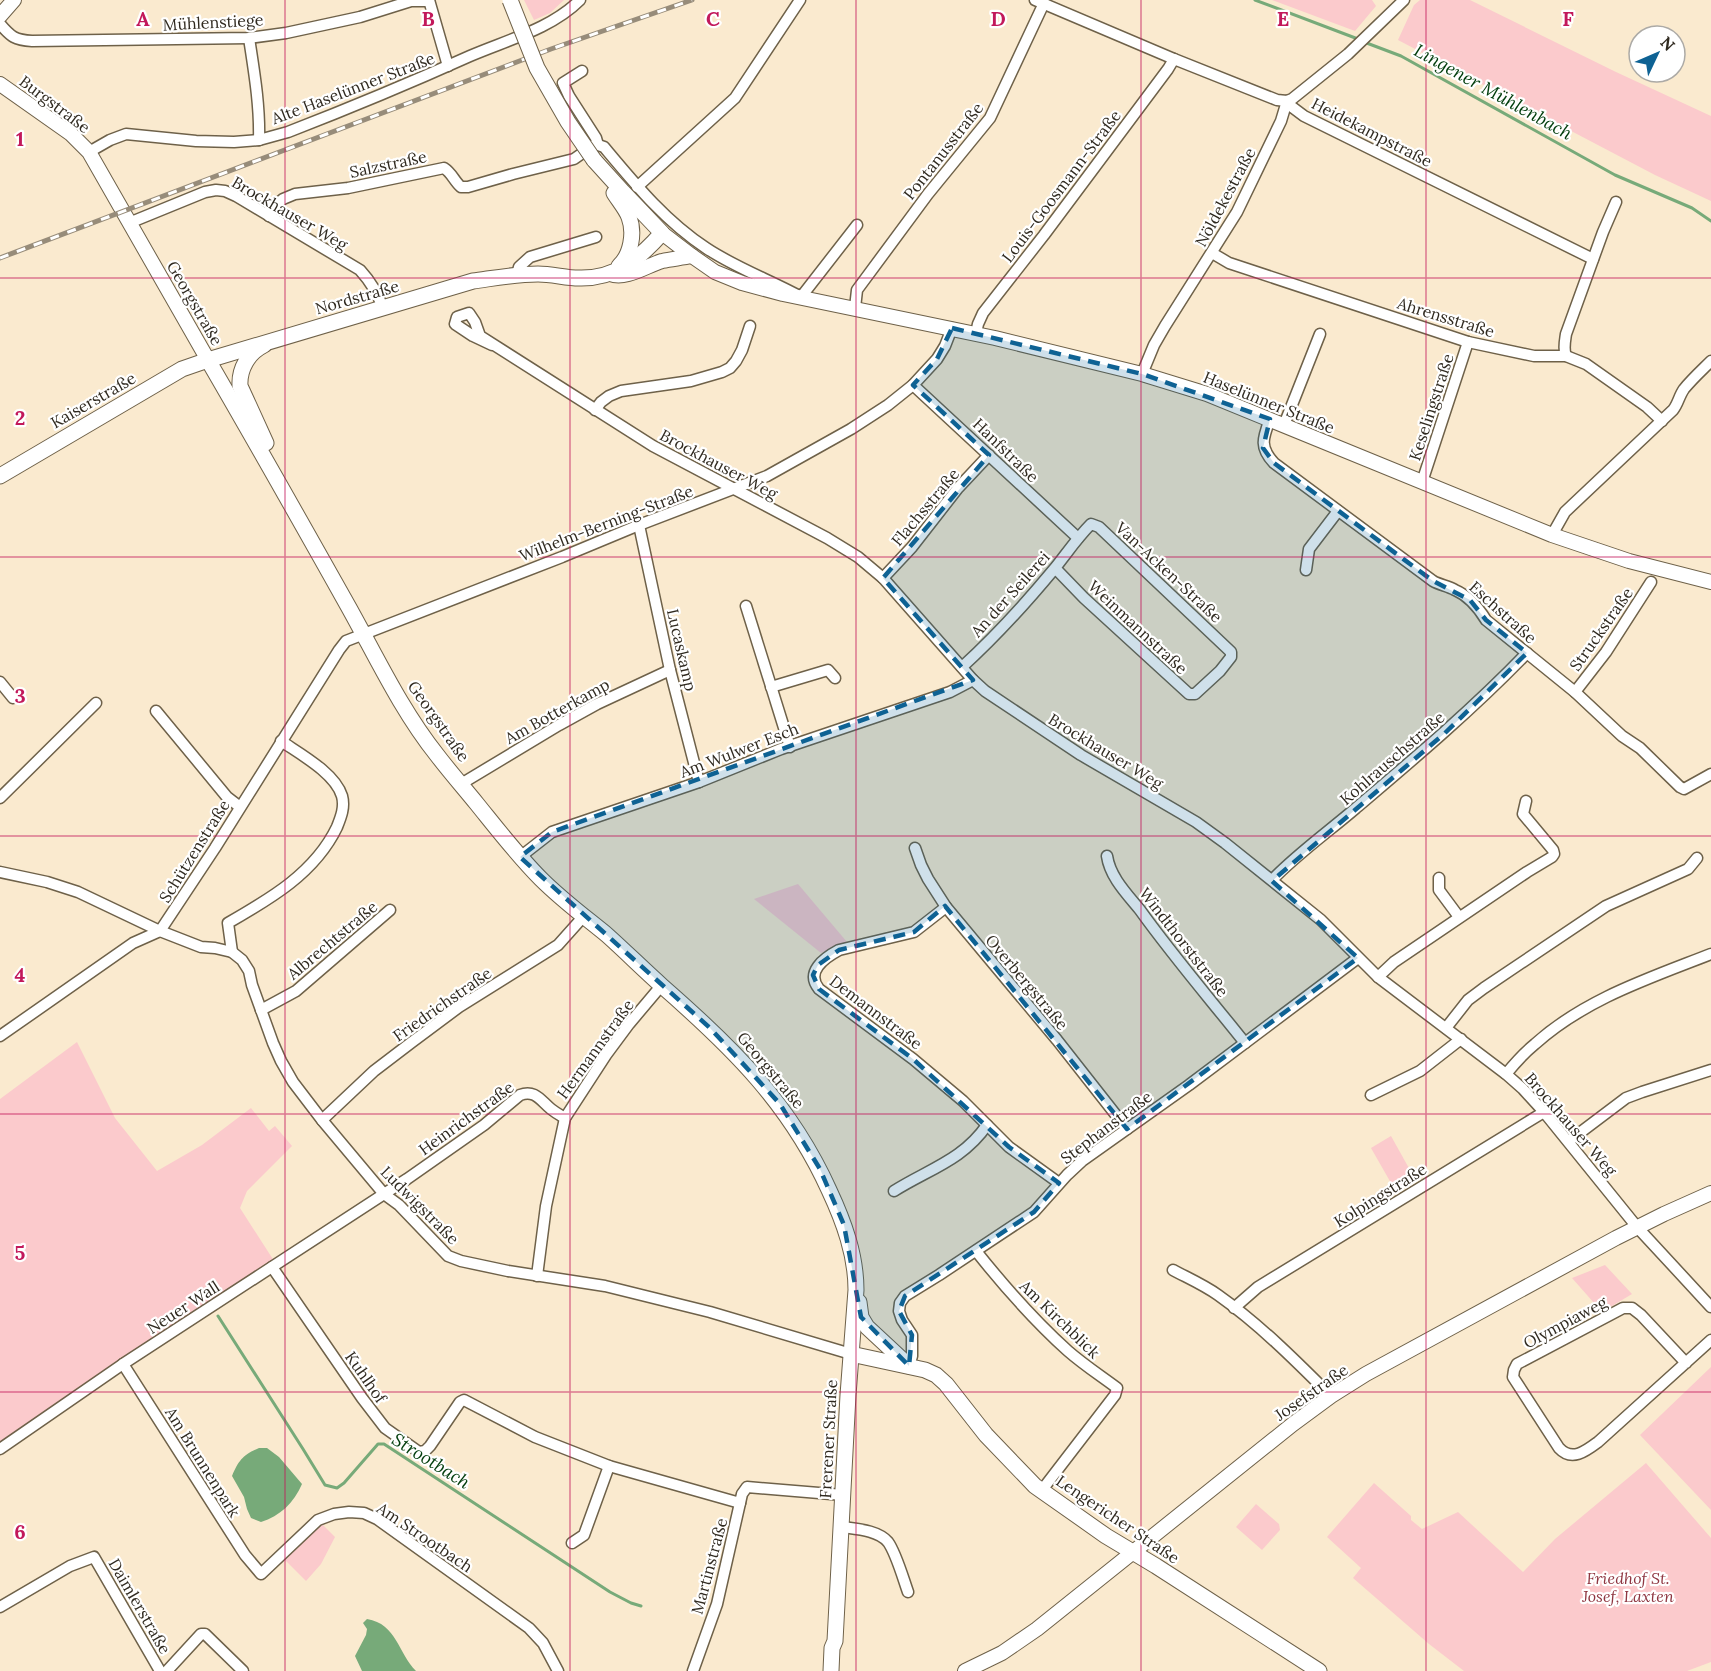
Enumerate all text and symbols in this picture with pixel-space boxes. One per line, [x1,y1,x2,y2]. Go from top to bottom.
text: A [136,6,150,31]
text: B [421,6,435,31]
text: C [706,6,720,31]
text: D [990,6,1006,31]
text: E [1277,6,1289,31]
text: F [1562,6,1574,31]
street label: Mühlenstiege [162,9,264,35]
north arrow [1627,24,1687,84]
text: N [1656,32,1679,55]
water label: Lingener Mühlenbach [1410,38,1577,145]
street label: Alte Haselünner Straße [268,48,438,129]
street label: Burgstraße [16,71,95,137]
street label: Heidekampstraße [1308,93,1436,171]
street label: Pontanusstraße [899,98,987,204]
street label: Louis-Goosmann-Straße [997,106,1125,266]
text: 1 [16,126,24,151]
street label: Nöldekestraße [1190,144,1260,250]
street label: Salzstraße [348,146,429,182]
street label: Brockhauser Weg [229,172,352,255]
street label: Georgstraße [163,257,227,349]
street label: Nordstraße [313,275,401,318]
street label: Ahrensstraße [1394,292,1497,341]
street label: Keselingstraße [1404,351,1458,463]
street label: Kaiserstraße [47,367,139,432]
street label: Haselünner Straße [1201,367,1338,438]
text: 2 [15,405,25,430]
street label: Hanfstraße [969,414,1043,487]
street label: Brockhauser Weg [657,425,782,504]
street label: Flachsstraße [887,464,963,550]
street label: Wilhelm-Berning-Straße [516,480,696,565]
street label: Van-Acken-Straße [1111,517,1227,627]
street label: An der Seilerei [966,547,1054,642]
street label: Weinmannstraße [1084,576,1192,678]
street label: Eschstraße [1465,577,1541,648]
street label: Struckstraße [1565,583,1637,674]
street label: Lucaskamp [663,607,701,693]
street label: Am Botterkamp [500,674,613,749]
street label: Georgstraße [404,677,474,766]
text: 3 [14,683,26,708]
street label: Kohlrauschstraße [1336,707,1449,809]
street label: Brockhauser Weg [1045,709,1168,794]
street label: Am Wulwer Esch [676,718,802,782]
street label: Schützenstraße [154,796,234,906]
street label: Windthorststraße [1135,883,1233,1001]
street label: Albrechtstraße [282,896,381,984]
street label: Overbergstraße [981,930,1073,1034]
text: 4 [15,962,26,987]
street label: Friedrichstraße [389,962,495,1045]
street label: Demannstraße [826,971,927,1054]
street label: Hermannstraße [552,995,638,1103]
street label: Georgstraße [733,1028,809,1113]
street label: Brockhauser Weg [1521,1068,1622,1181]
street label: Heinrichstraße [415,1077,518,1159]
street label: Stephanstraße [1056,1086,1156,1168]
street label: Kolpingstraße [1330,1158,1430,1231]
street label: Ludwigstraße [377,1162,464,1249]
text: 5 [15,1240,26,1265]
street label: Am Kirchblick [1015,1275,1105,1363]
street label: Neuer Wall [143,1276,223,1338]
street label: Olympiaweg [1520,1291,1611,1352]
street label: Kuhlhof [341,1347,392,1408]
street label: Josefstraße [1270,1359,1352,1425]
street label: Frerener Straße [815,1379,841,1499]
street label: Am Brunnenpark [161,1402,245,1521]
water label: Strootbach [388,1428,475,1494]
street label: Lengericher Straße [1053,1470,1184,1568]
street label: Am Strootbach [373,1497,477,1577]
street label: Martinstraße [687,1515,732,1616]
text: 6 [14,1519,26,1544]
street label: Daimlerstraße [105,1555,176,1658]
park label: Friedhof St. Josef, Laxten [1581,1568,1674,1606]

